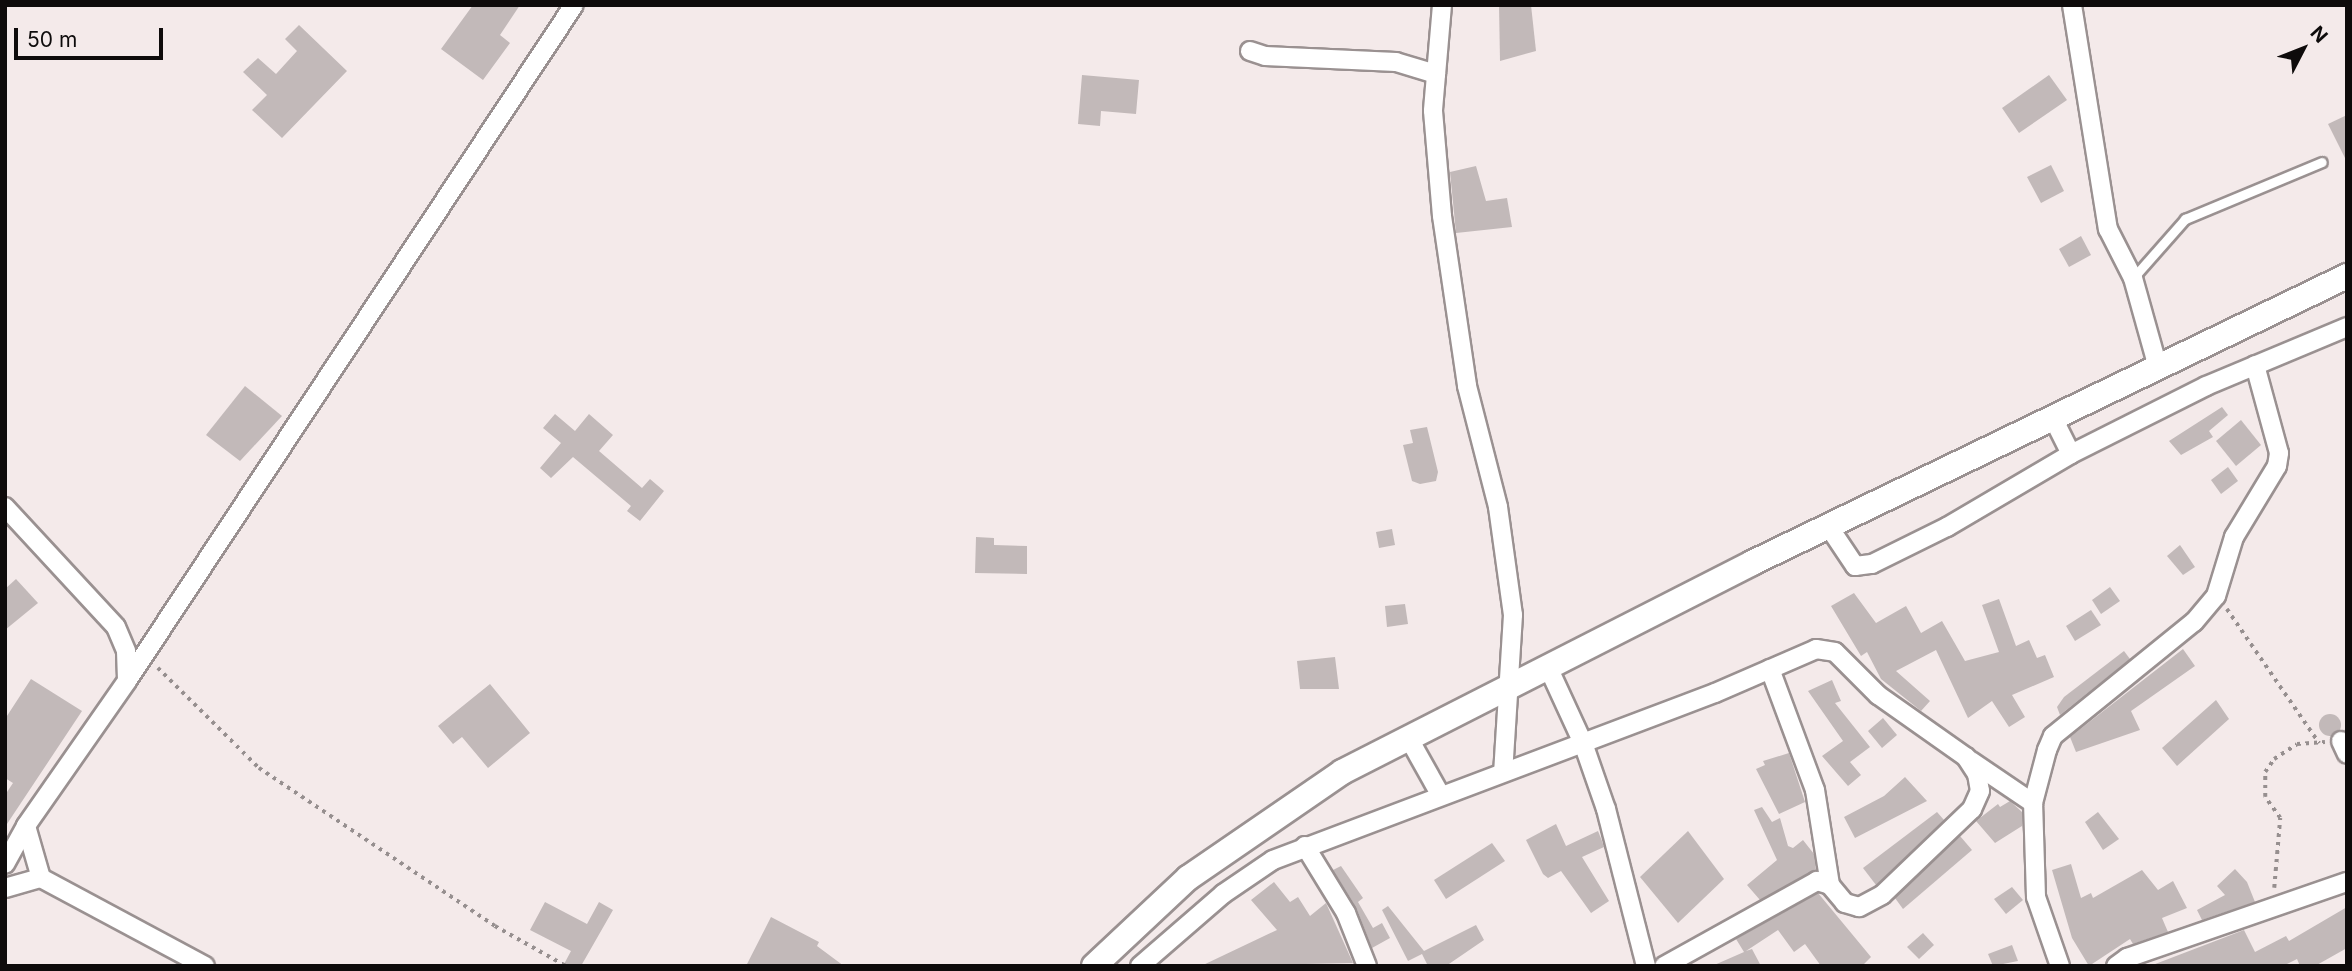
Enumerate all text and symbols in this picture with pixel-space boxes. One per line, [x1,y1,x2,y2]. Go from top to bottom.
scale bar [18,14,166,58]
north arrow [2268,14,2338,84]
text: N [2306,22,2332,48]
text: 50 m [27,27,77,52]

